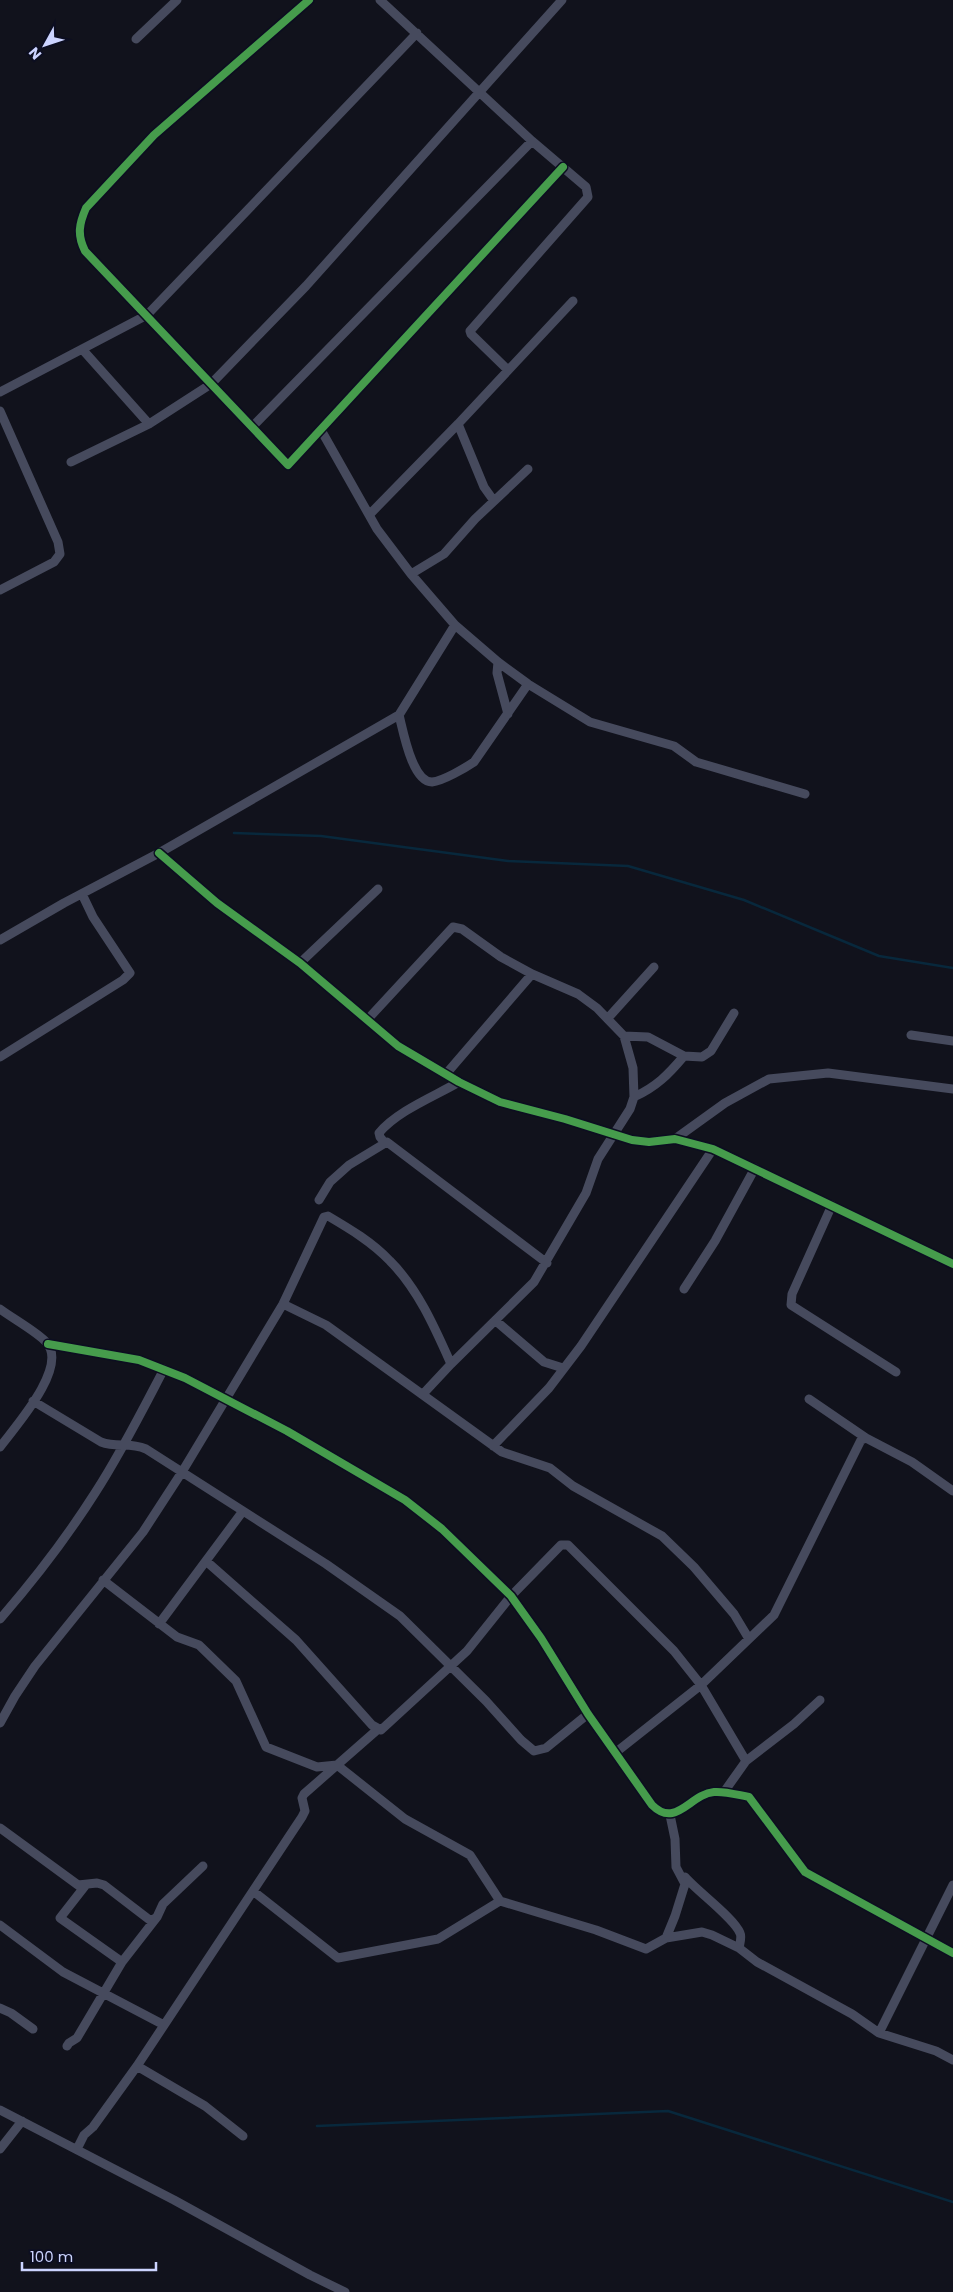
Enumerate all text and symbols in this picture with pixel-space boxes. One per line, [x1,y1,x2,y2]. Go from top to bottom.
north arrow [20,20,70,70]
text: N [24,43,46,64]
scale bar [22,2240,156,2272]
text: 100 m [30,2246,73,2267]

